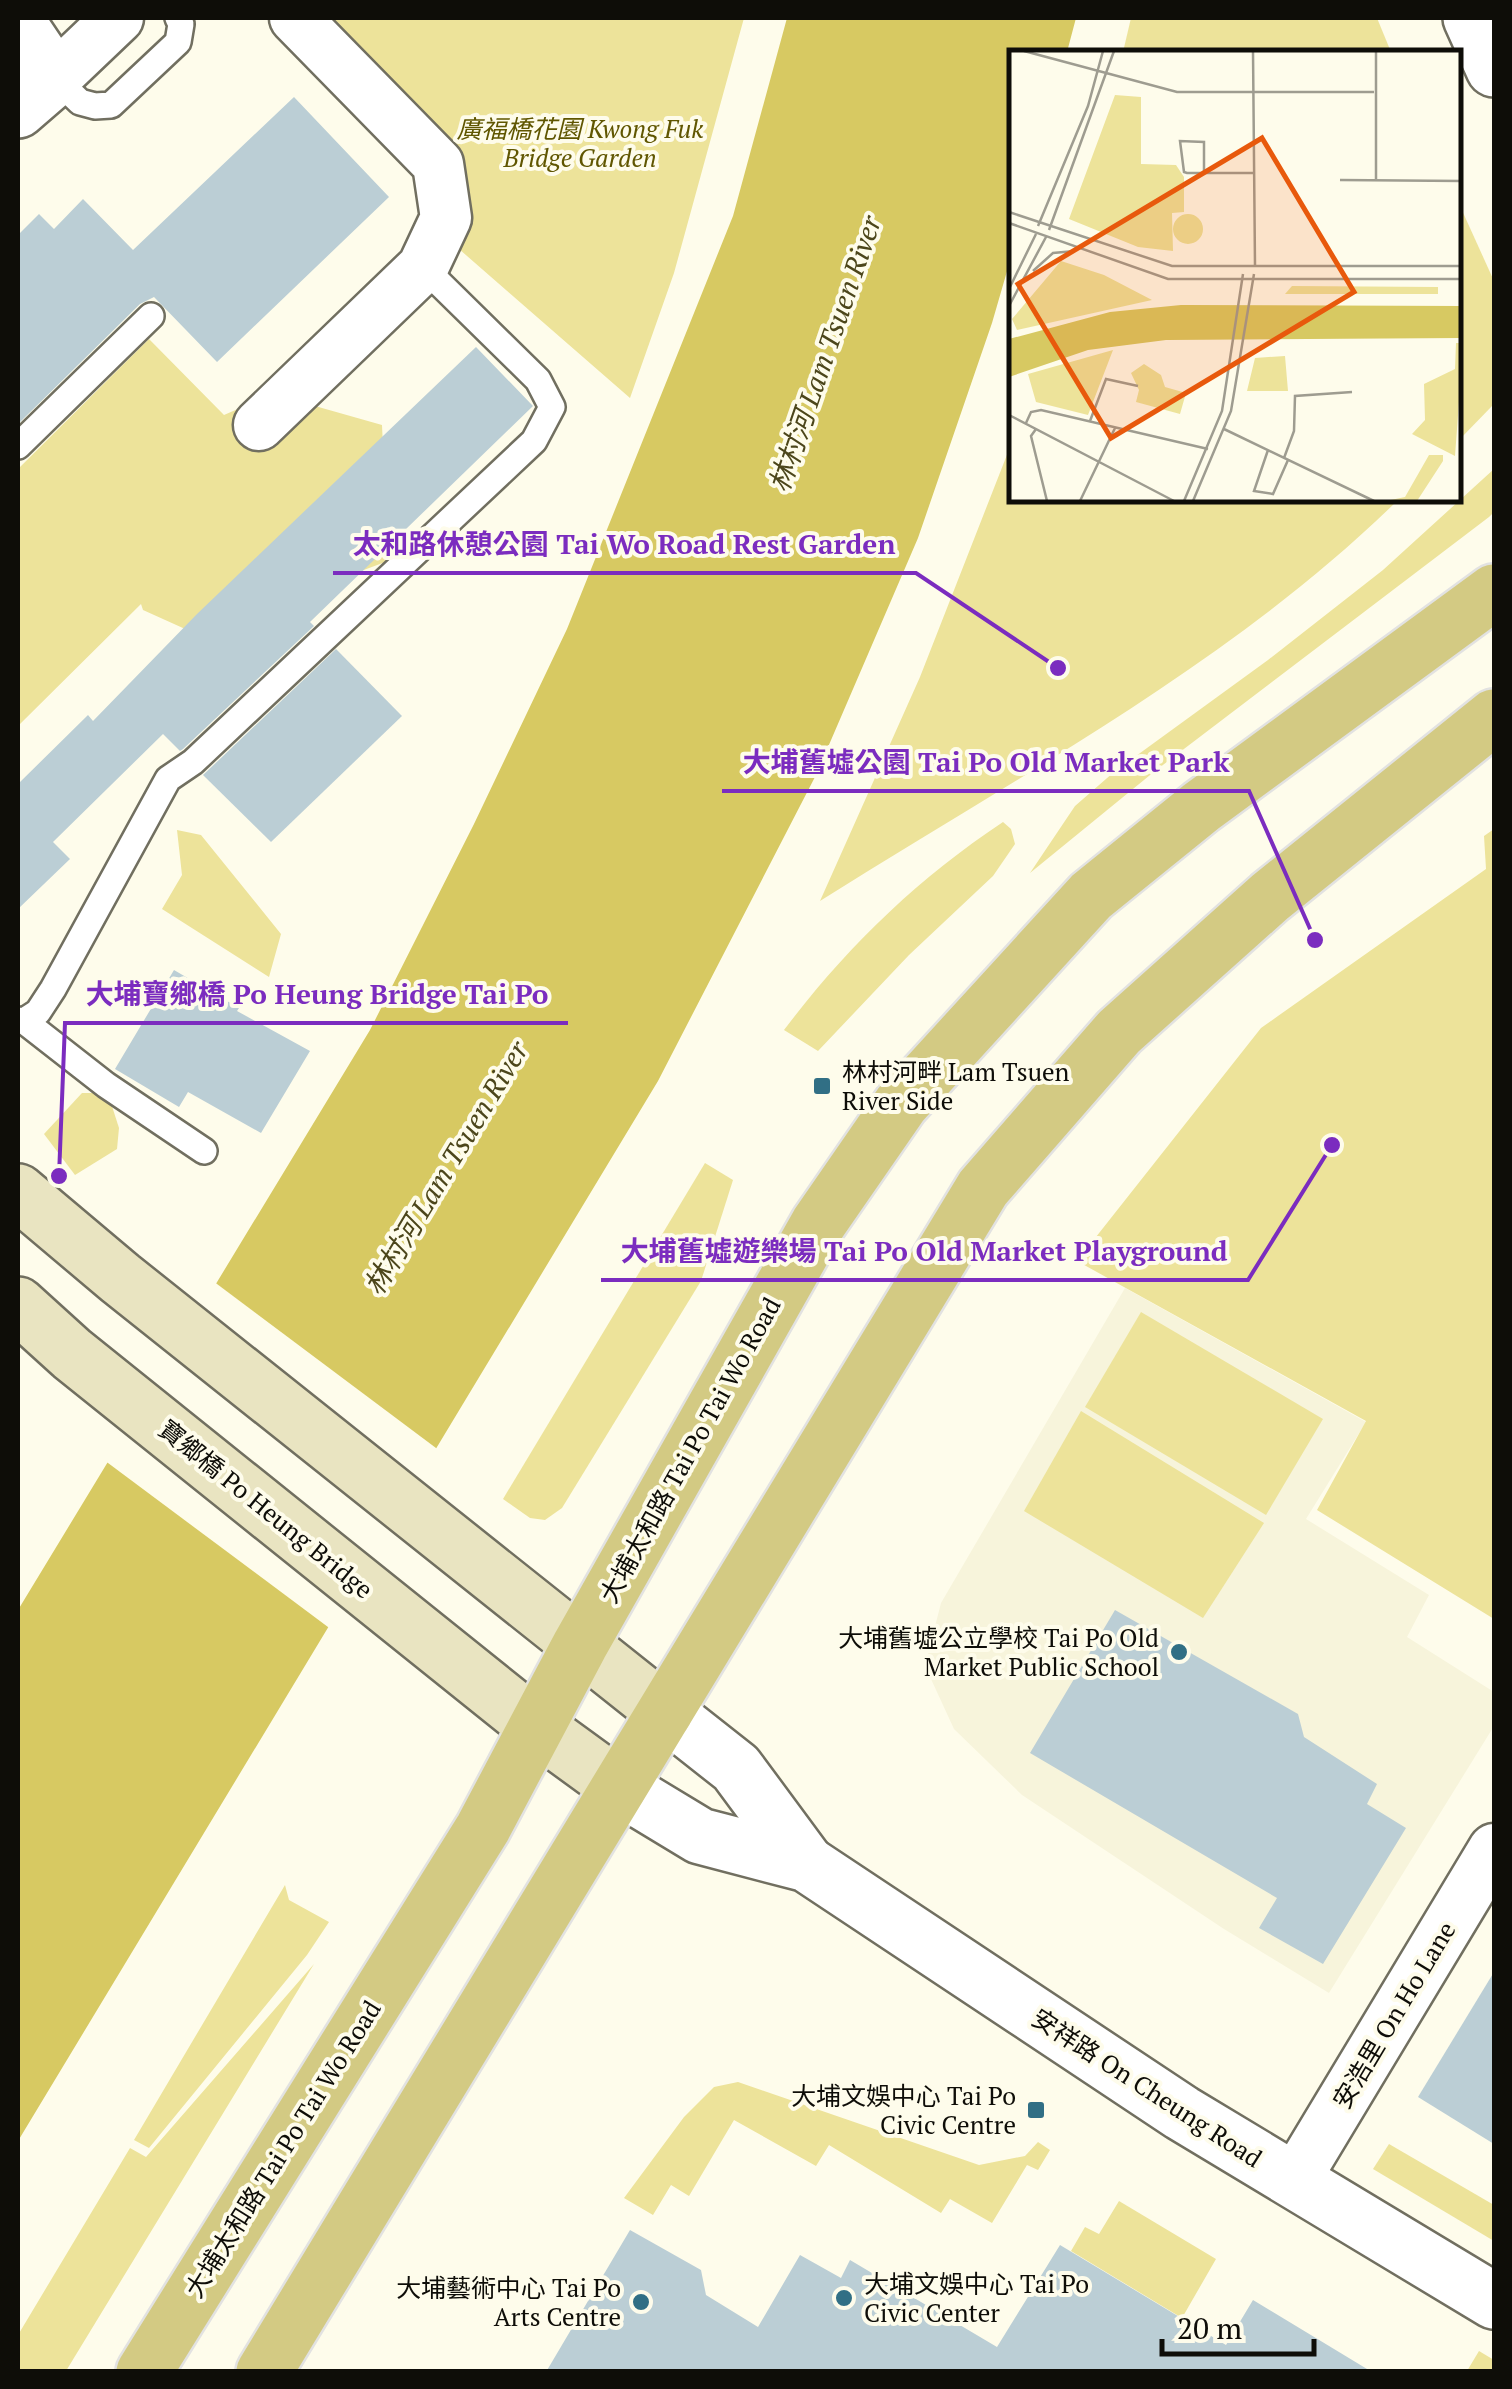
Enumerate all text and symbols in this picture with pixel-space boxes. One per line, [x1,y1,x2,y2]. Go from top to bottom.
inset map [1009,50,1462,502]
park label: 廣福橋花園 Kwong Fuk Bridge Garden [457,112,704,174]
water label: 林村河 Lam Tsuen River [760,210,890,497]
callout: 太和路休憩公園 Tai Wo Road Rest Garden [333,515,916,573]
text: 太和路休憩公園 Tai Wo Road Rest Garden [353,525,895,562]
callout: 大埔舊墟公園 Tai Po Old Market Park [722,733,1249,791]
text: 大埔舊墟公園 Tai Po Old Market Park [743,743,1230,780]
callout: 大埔寶鄉橋 Po Heung Bridge Tai Po [65,965,568,1023]
text: 大埔寶鄉橋 Po Heung Bridge Tai Po [86,975,548,1012]
water label: 林村河 Lam Tsuen River [355,1033,537,1301]
place label: 林村河畔 Lam Tsuen River Side [842,1055,1070,1117]
marker: 林村河畔 Lam Tsuen River Side [811,1075,833,1097]
callout: 大埔舊墟遊樂場 Tai Po Old Market Playground [601,1222,1248,1280]
text: 大埔舊墟遊樂場 Tai Po Old Market Playground [620,1232,1228,1269]
street label: 大埔太和路 Tai Po Tai Wo Road [592,1291,788,1608]
street label: 寶鄉橋 Po Heung Bridge [152,1412,380,1605]
place label: 大埔舊墟公立學校 Tai Po Old Market Public School [838,1621,1159,1683]
marker: 大埔舊墟公立學校 Tai Po Old Market Public School [1168,1641,1190,1663]
street label: 安浩里 On Ho Lane [1325,1915,1462,2114]
street label: 大埔太和路 Tai Po Tai Wo Road [177,1994,388,2304]
street label: 安祥路 On Cheung Road [1026,2001,1269,2174]
place label: 大埔文娛中心 Tai Po Civic Centre [791,2079,1016,2141]
marker: 大埔文娛中心 Tai Po Civic Centre [1025,2099,1047,2121]
place label: 大埔文娛中心 Tai Po Civic Center [864,2267,1089,2329]
place label: 大埔藝術中心 Tai Po Arts Centre [396,2271,621,2333]
marker: 大埔文娛中心 Tai Po Civic Center [833,2287,855,2309]
marker: 大埔藝術中心 Tai Po Arts Centre [630,2291,652,2313]
scale bar [1162,2294,1314,2356]
text: 20 m [1177,2308,1242,2348]

